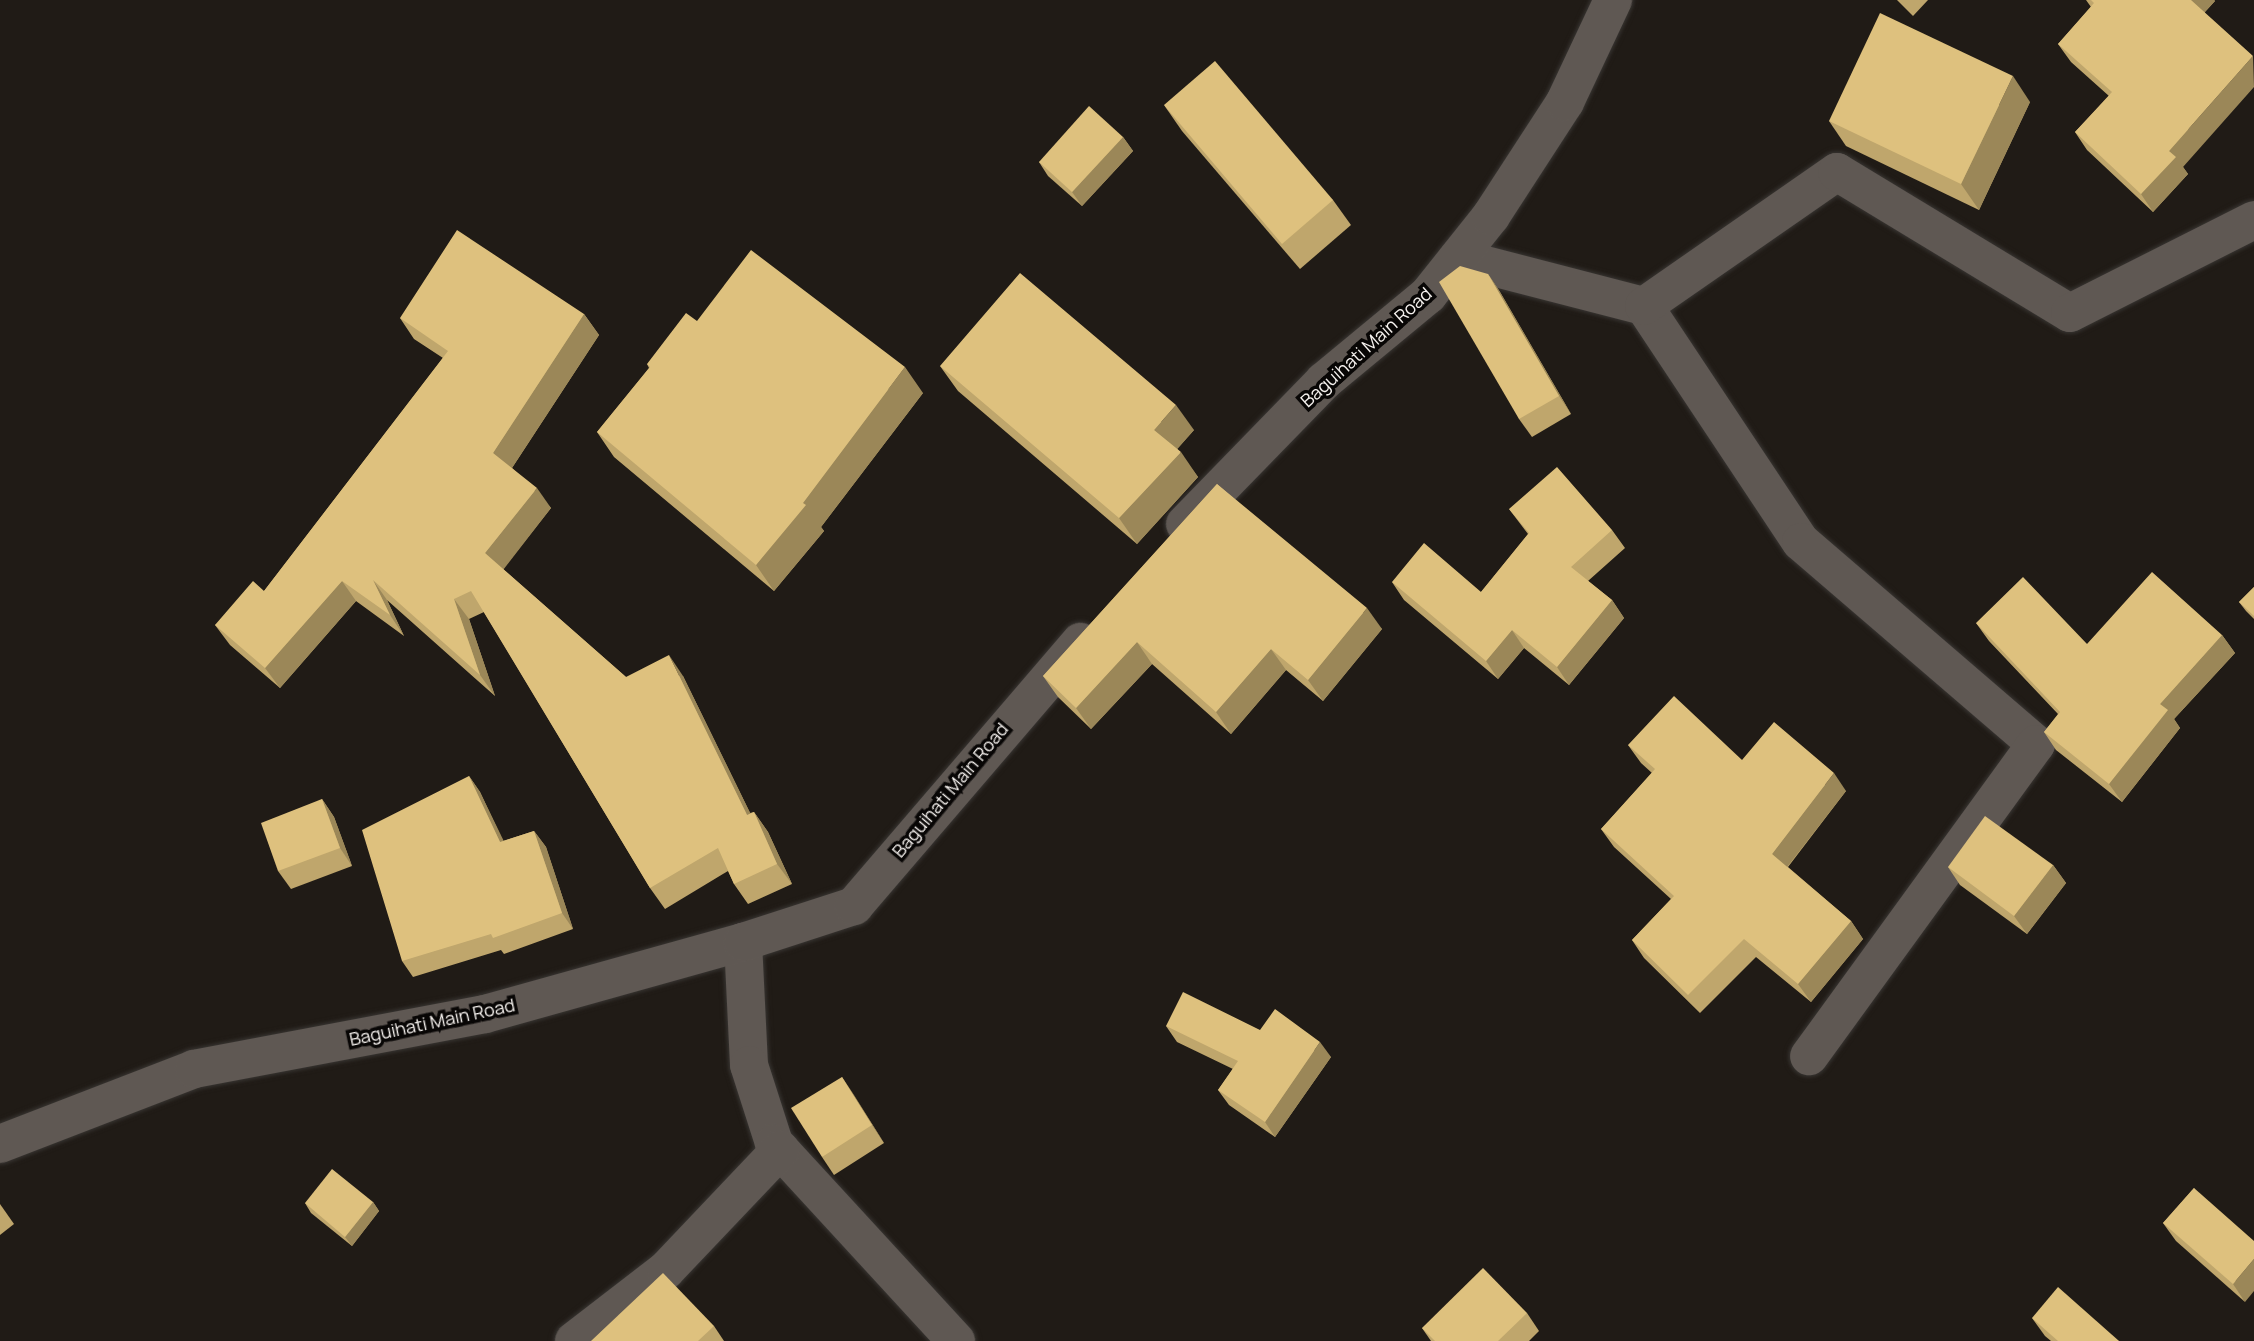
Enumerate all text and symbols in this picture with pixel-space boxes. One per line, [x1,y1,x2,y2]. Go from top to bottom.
street label: Baguihati Main Road [1296,283,1436,411]
street label: Baguihati Main Road [888,718,1012,862]
street label: Baguihati Main Road [347,994,517,1050]

